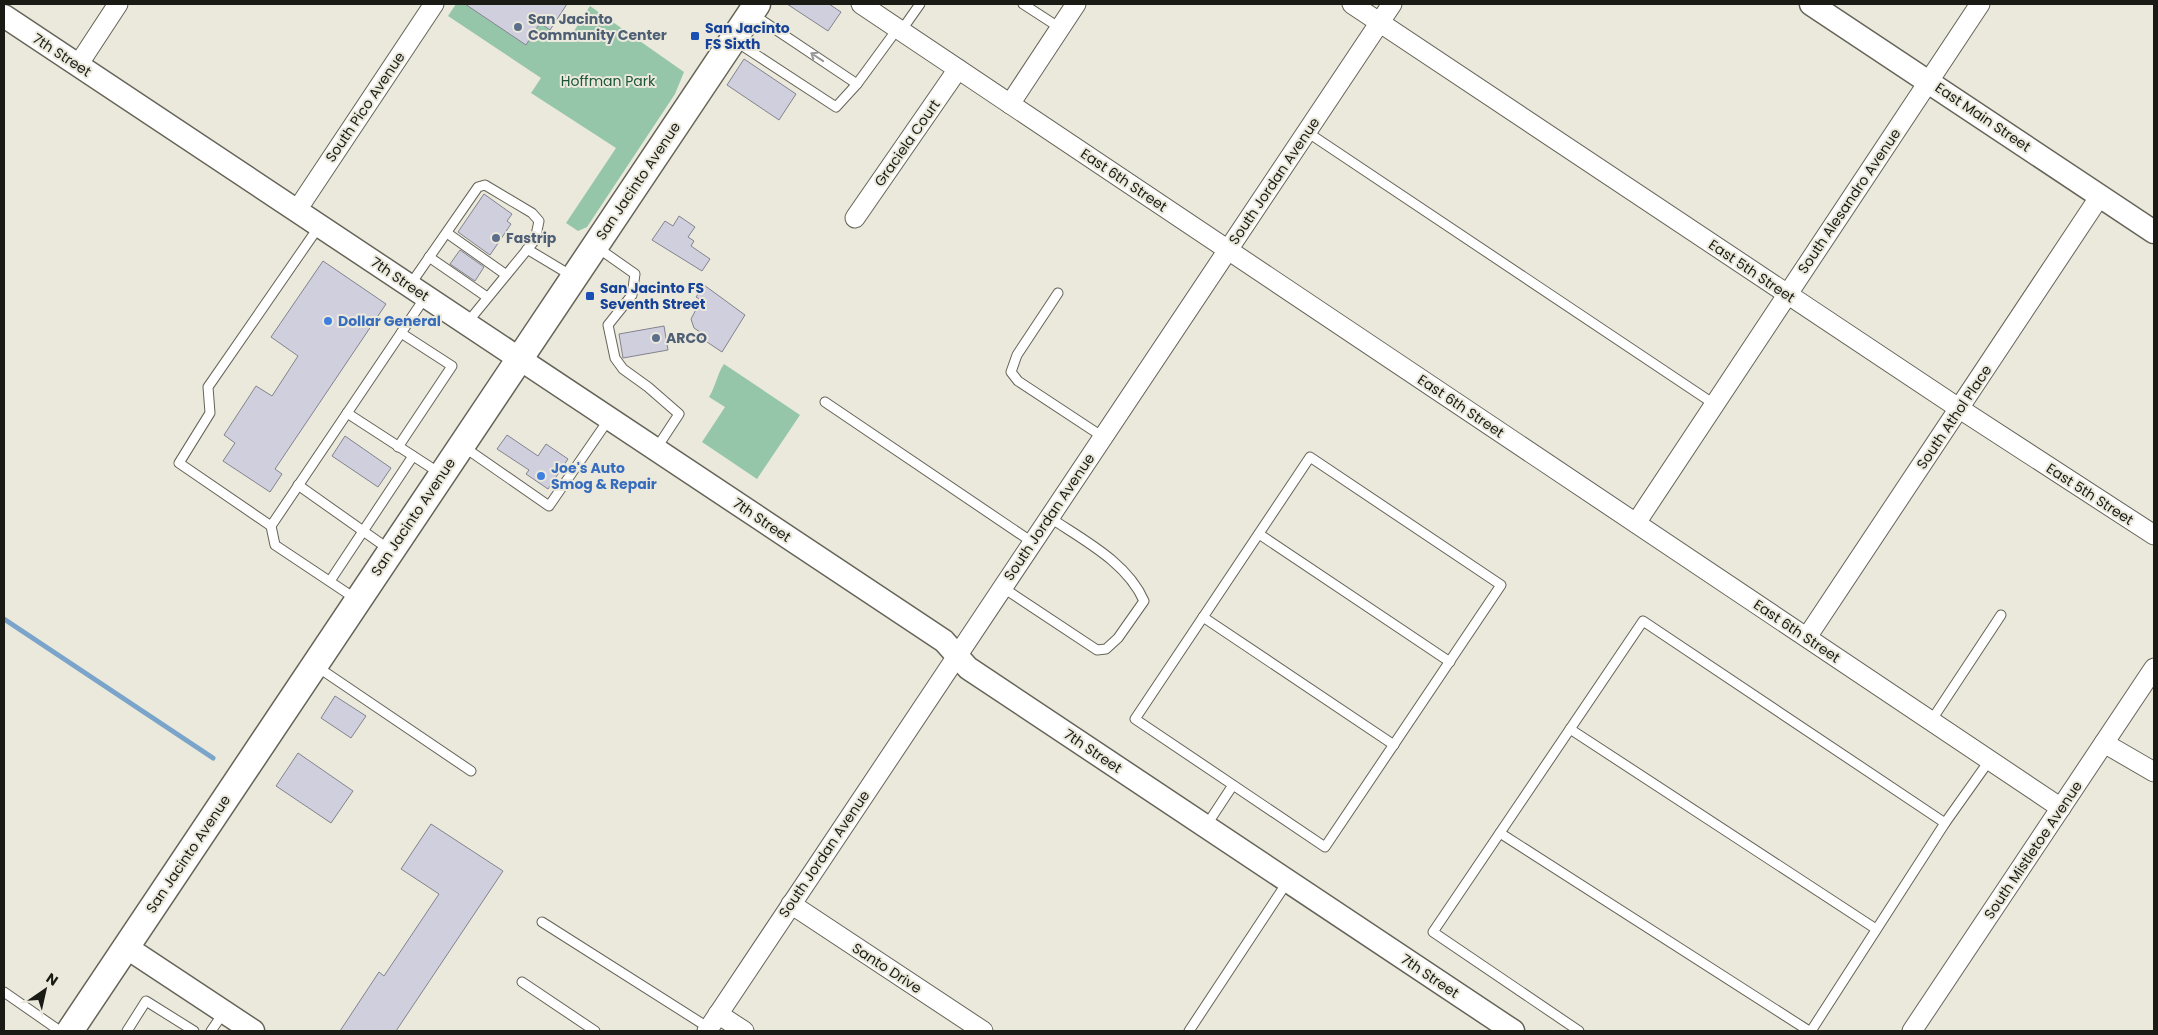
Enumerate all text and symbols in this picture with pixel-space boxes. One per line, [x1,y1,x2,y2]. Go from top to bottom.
place label: San Jacinto Community Center [528,9,667,45]
place label: San Jacinto FS Sixth [705,18,790,54]
marker: San Jacinto Community Center [512,21,524,33]
street label: 7th Street [29,29,95,81]
marker: San Jacinto FS Sixth [689,30,701,42]
street label: South Pico Avenue [321,48,410,166]
one-way arrow [810,52,824,62]
park label: Hoffman Park [561,71,656,91]
street label: East Main Street [1931,78,2035,156]
street label: Graciela Court [870,96,944,190]
street label: South Jordan Avenue [1224,113,1324,249]
street label: San Jacinto Avenue [591,118,685,244]
street label: South Alesandro Avenue [1793,124,1905,278]
street label: East 6th Street [1077,144,1171,216]
place label: Fastrip [506,228,557,248]
marker: Fastrip [490,232,502,244]
street label: East 5th Street [1705,235,1799,307]
street label: 7th Street [367,252,433,306]
place label: San Jacinto FS Seventh Street [600,278,706,314]
marker: San Jacinto FS Seventh Street [584,290,596,302]
place label: Dollar General [338,311,441,331]
marker: Dollar General [322,315,334,327]
place label: ARCO [666,328,707,348]
marker: ARCO [650,332,662,344]
street label: South Athol Place [1912,361,1997,473]
street label: East 6th Street [1414,370,1508,442]
street label: South Jordan Avenue [999,449,1099,585]
street label: San Jacinto Avenue [366,454,460,580]
place label: Joe's Auto Smog & Repair [551,458,657,494]
street label: East 5th Street [2042,458,2138,530]
marker: Joe's Auto Smog & Repair [535,470,547,482]
street label: 7th Street [729,493,795,547]
street label: East 6th Street [1750,595,1844,667]
street label: 7th Street [1060,724,1126,778]
street label: South Mistletoe Avenue [1979,777,2087,923]
street label: South Jordan Avenue [774,786,874,922]
street label: San Jacinto Avenue [141,791,235,917]
street label: Santo Drive [848,938,926,998]
street label: 7th Street [1397,949,1463,1003]
north arrow [20,965,70,1015]
text: N [42,968,62,990]

